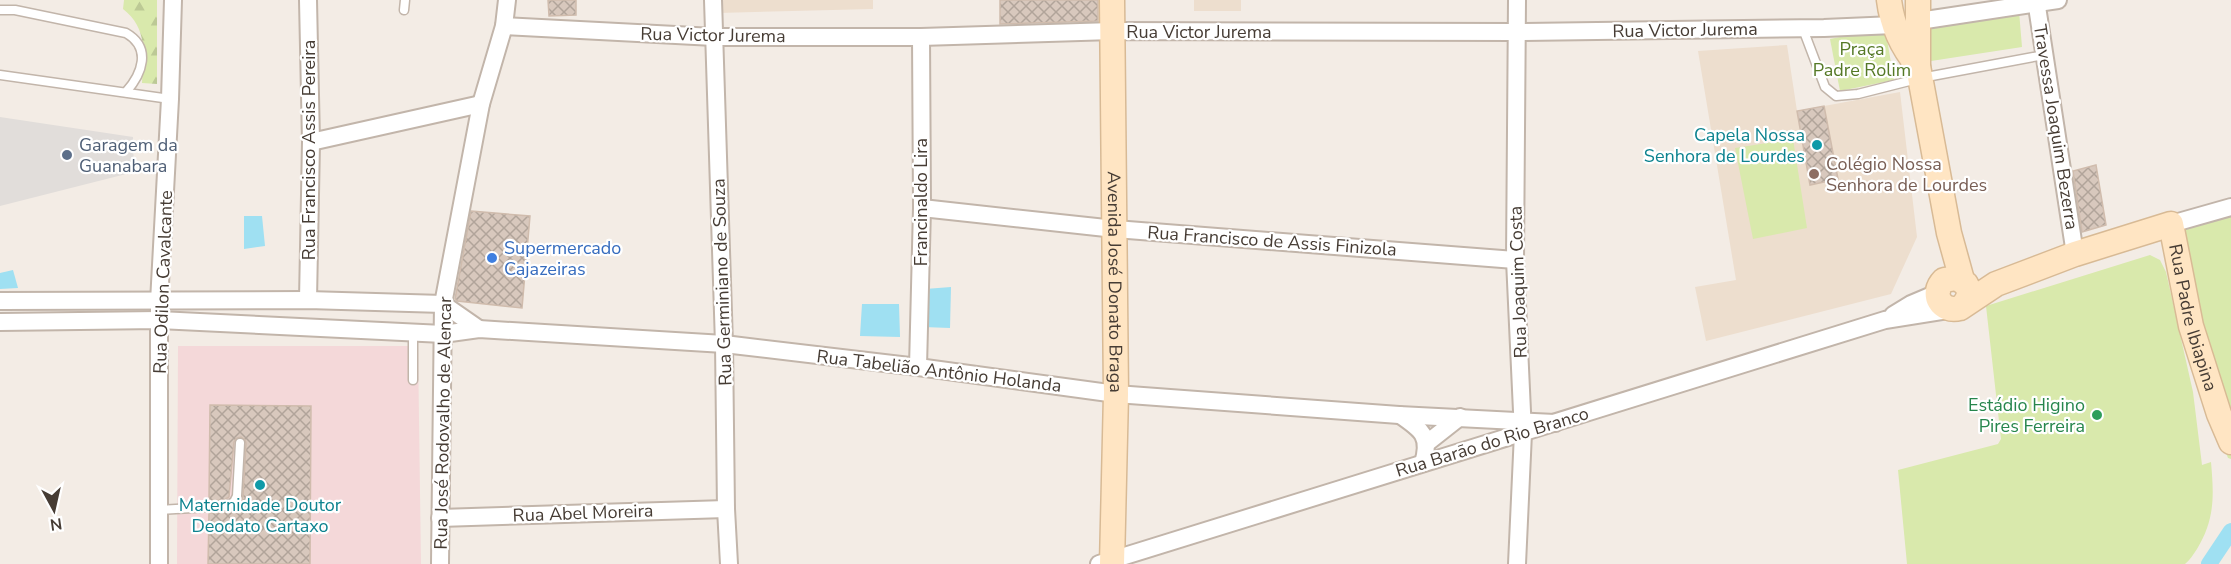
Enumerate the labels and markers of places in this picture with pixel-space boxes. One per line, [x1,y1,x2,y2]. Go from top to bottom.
place label: Capela Nossa Senhora de Lourdes [1644,123,1805,168]
place label: Garagem da Guanabara [79,133,178,178]
marker: Capela Nossa Senhora de Lourdes [1810,138,1824,152]
marker: Garagem da Guanabara [60,148,74,162]
place label: Colégio Nossa Senhora de Lourdes [1826,152,1987,197]
marker: Colégio Nossa Senhora de Lourdes [1807,167,1821,181]
place label: Supermercado Cajazeiras [504,236,621,281]
marker: Supermercado Cajazeiras [485,251,499,265]
place label: Estádio Higino Pires Ferreira [1968,393,2085,438]
marker: Estádio Higino Pires Ferreira [2090,408,2104,422]
marker: Maternidade Doutor Deodato Cartaxo [253,478,267,492]
place label: Maternidade Doutor Deodato Cartaxo [179,493,342,538]

